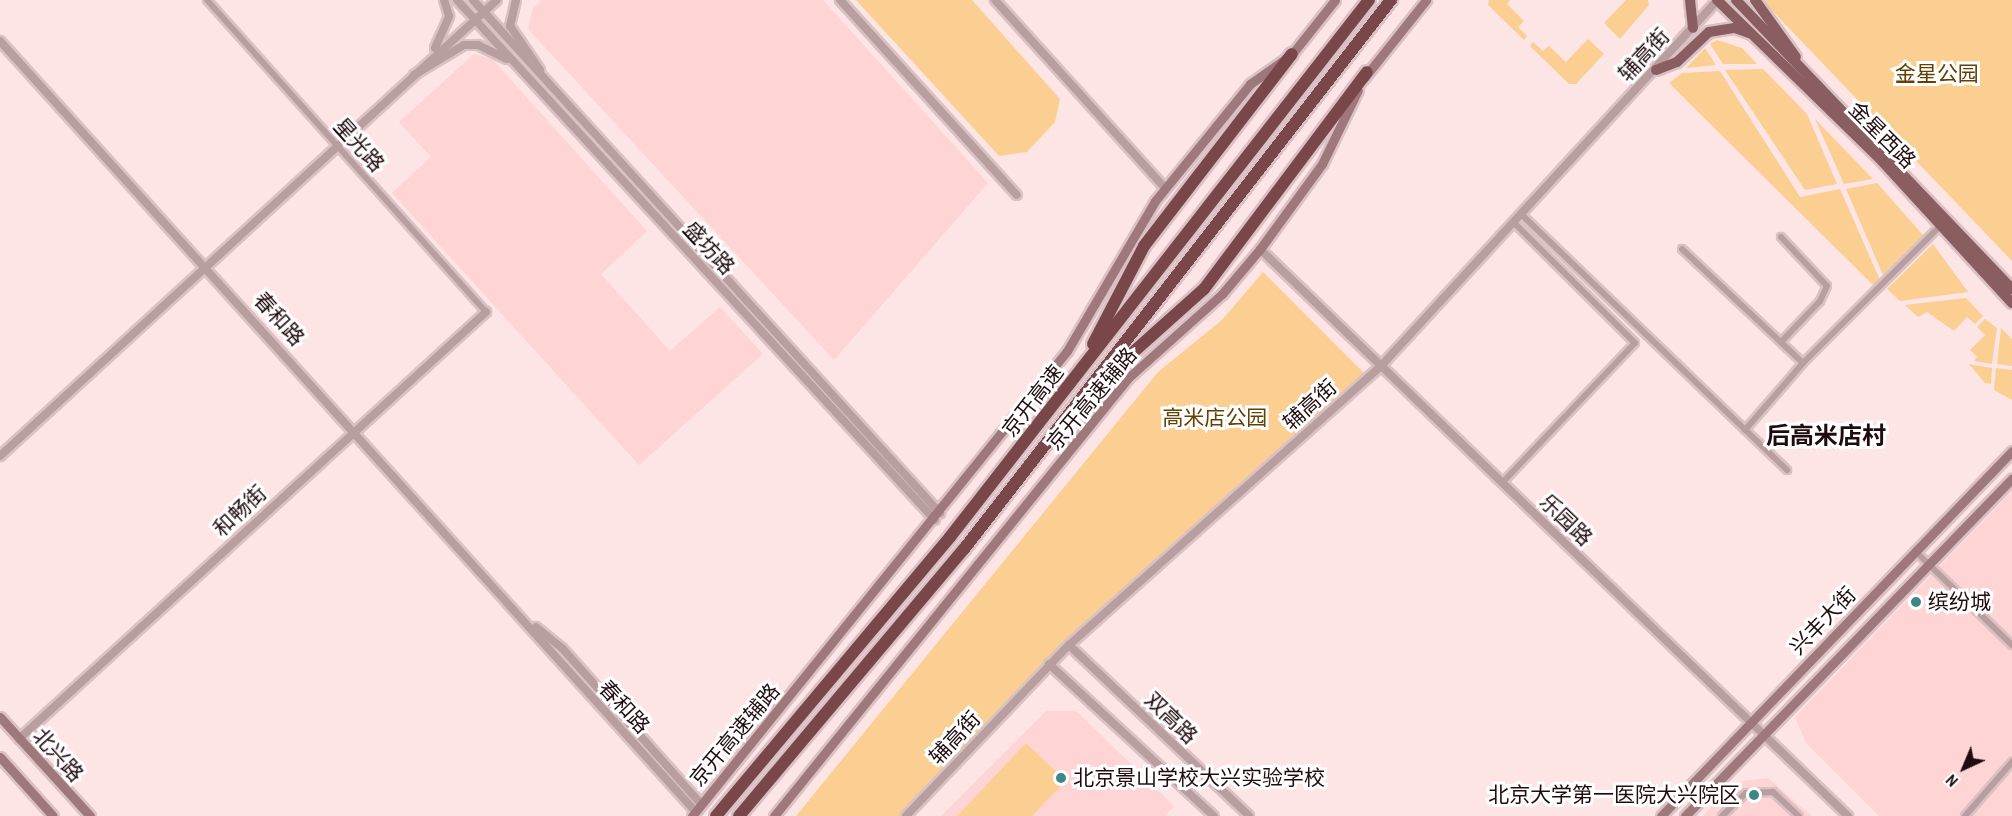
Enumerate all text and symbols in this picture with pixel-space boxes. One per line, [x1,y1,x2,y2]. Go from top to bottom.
street label: 辅高街 [1613,23,1675,87]
park label: 金星公园 [1895,61,1979,87]
street label: 金星西路 [1843,96,1921,174]
street label: 星光路 [329,113,389,177]
street label: 盛坊路 [678,216,740,280]
street label: 春和路 [249,287,309,351]
street label: 京开高速辅路 [1042,343,1142,455]
street label: 京开高速 [997,360,1069,442]
street label: 辅高街 [1278,375,1342,435]
park label: 高米店公园 [1163,405,1267,431]
district label: 后高米店村 [1766,422,1886,450]
street label: 和畅街 [208,480,272,542]
street label: 乐园路 [1535,489,1597,551]
street label: 兴丰大街 [1785,582,1861,660]
place label: 缤纷城 [1928,589,1991,615]
marker: 缤纷城 [1909,595,1923,609]
street label: 春和路 [593,675,655,739]
street label: 京开高速辅路 [685,679,785,791]
street label: 双高路 [1140,687,1202,749]
street label: 辅高街 [924,706,986,770]
street label: 北兴路 [28,723,88,787]
north arrow [1934,738,1994,798]
place label: 北京景山学校大兴实验学校 [1073,765,1325,791]
text: N [1940,770,1963,792]
marker: 北京景山学校大兴实验学校 [1054,771,1068,785]
place label: 北京大学第一医院大兴院区 [1488,782,1740,808]
marker: 北京大学第一医院大兴院区 [1745,786,1763,804]

